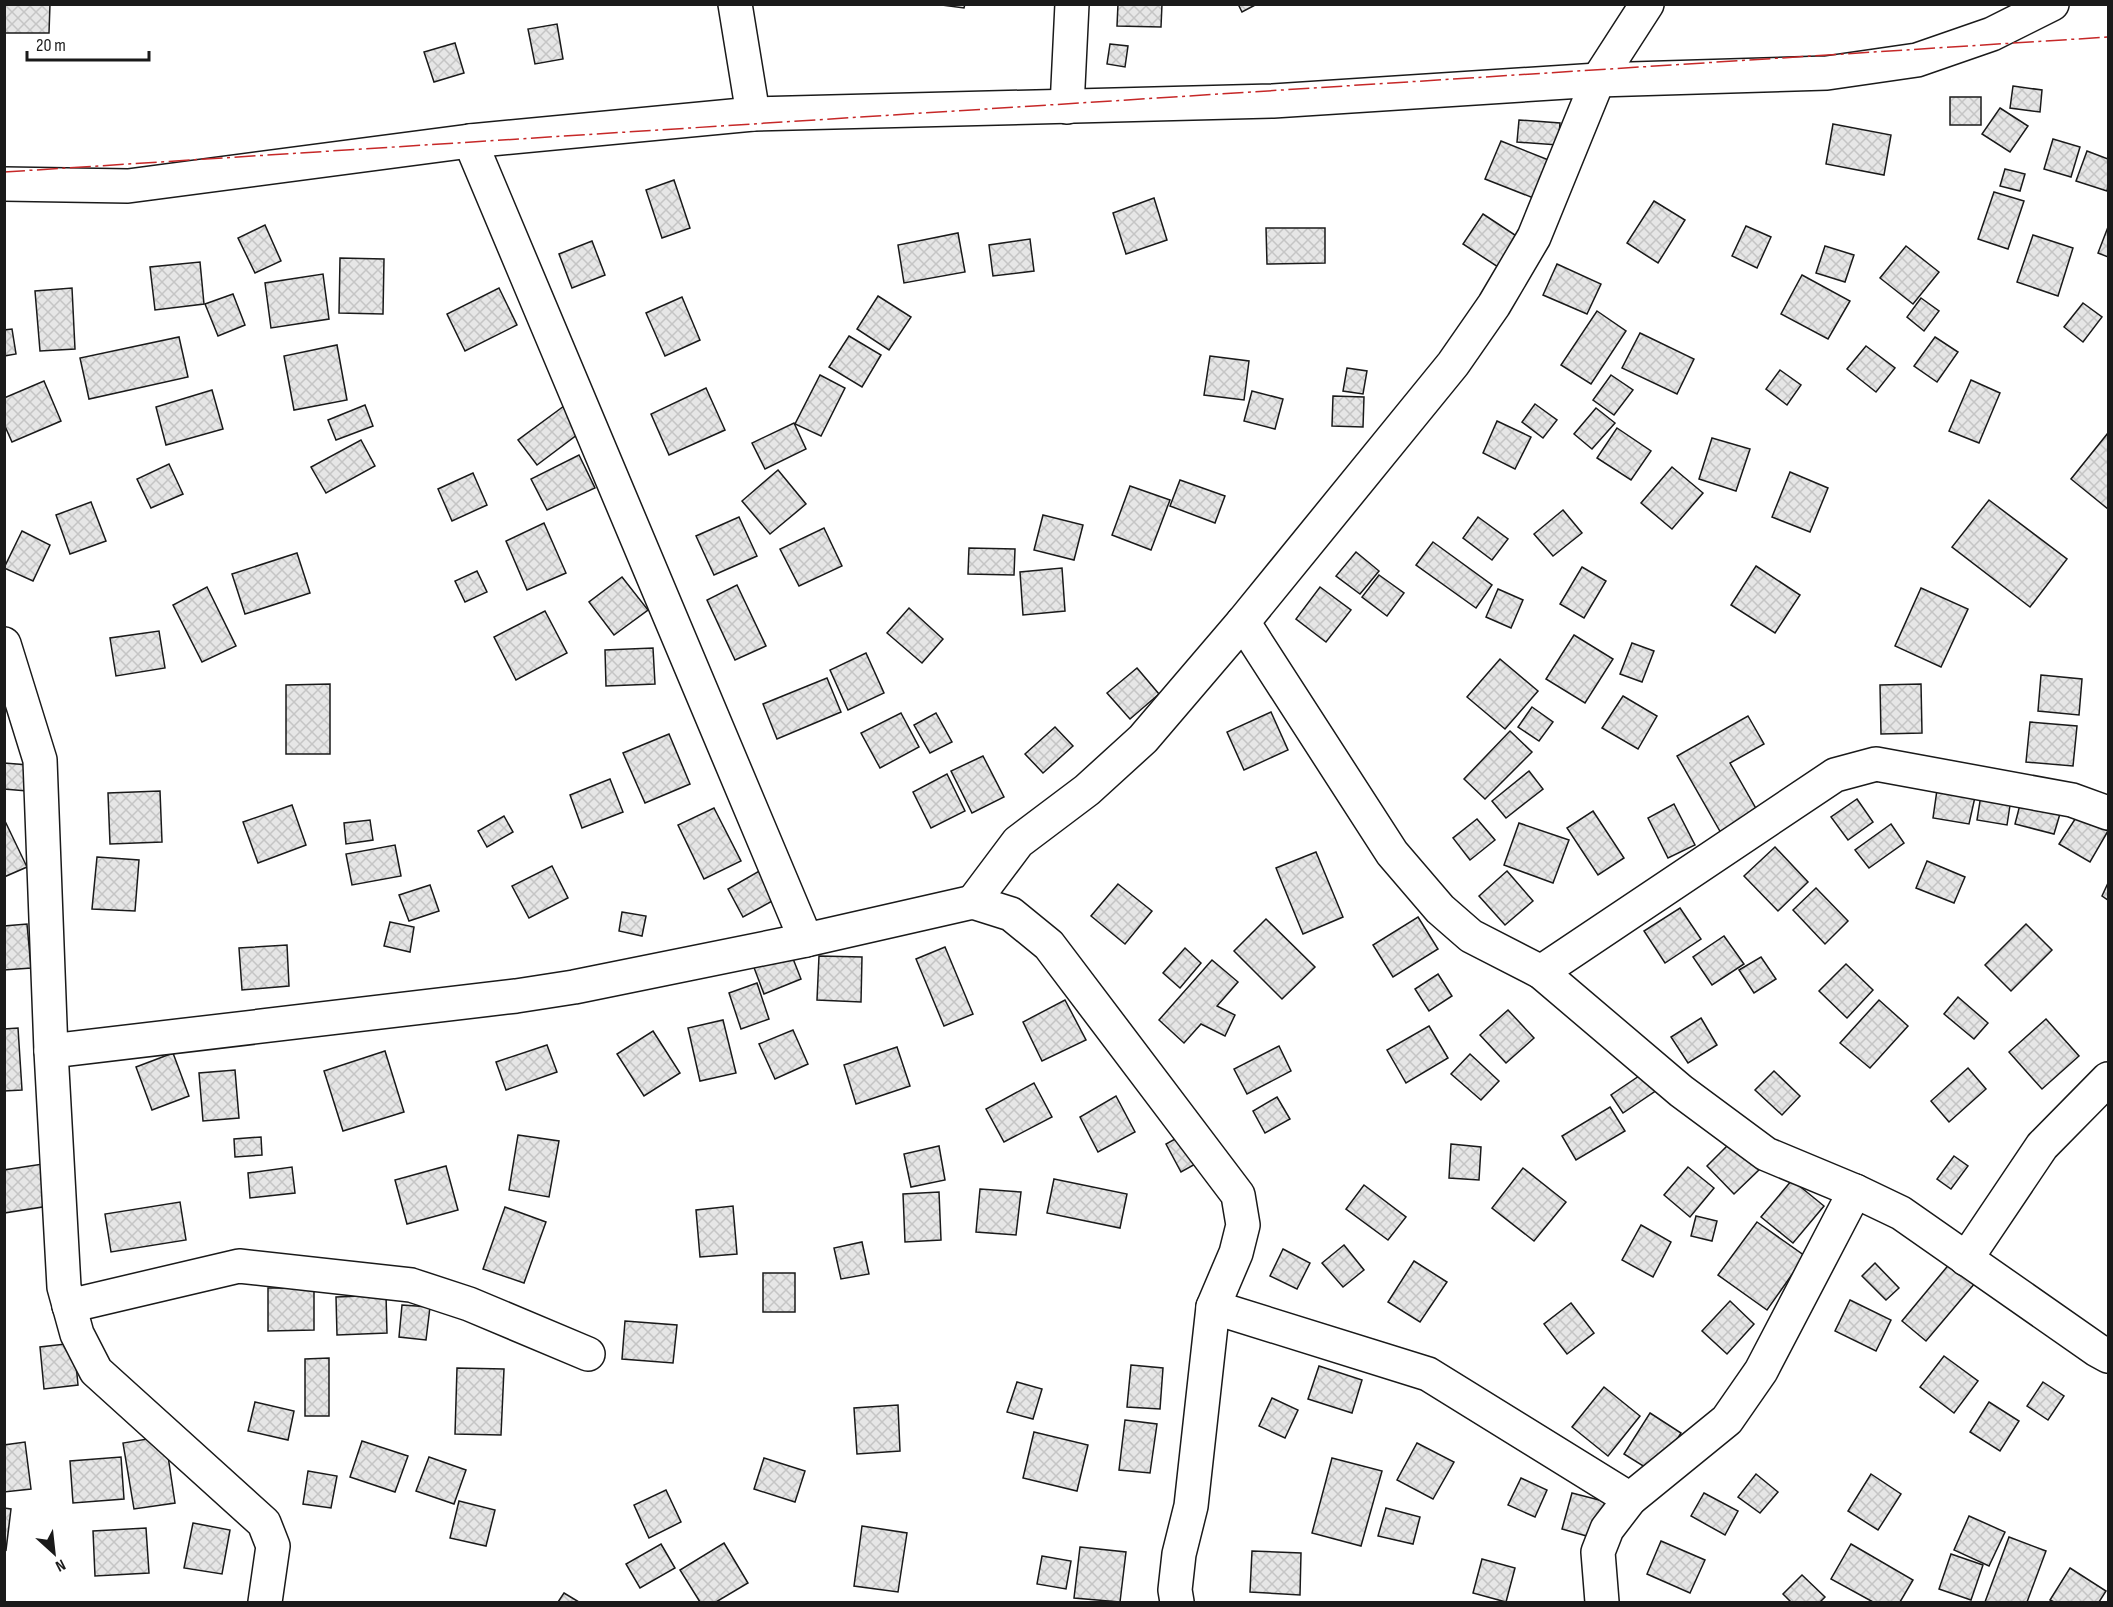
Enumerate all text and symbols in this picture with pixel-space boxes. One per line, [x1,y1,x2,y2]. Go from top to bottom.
scale bar [27,24,148,62]
text: 20 m [36,35,66,56]
north arrow [24,1523,84,1583]
text: N [52,1555,68,1575]

